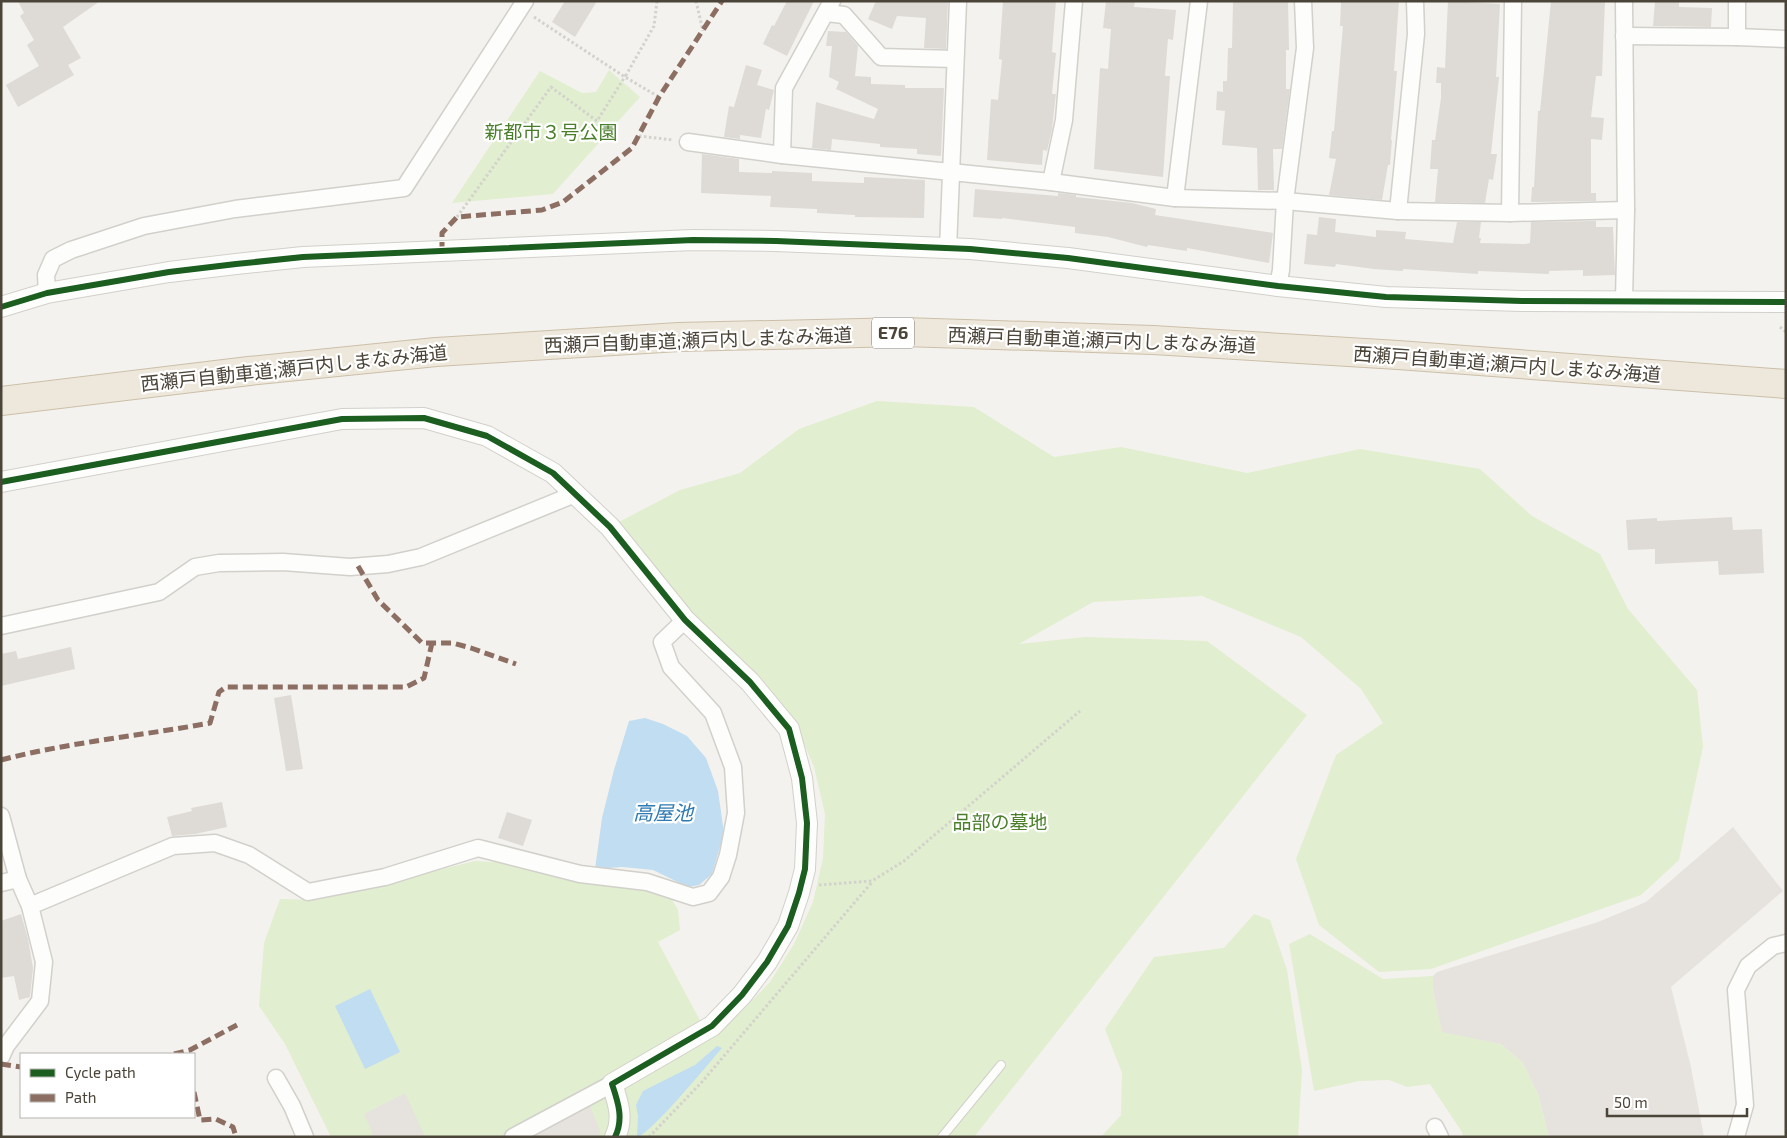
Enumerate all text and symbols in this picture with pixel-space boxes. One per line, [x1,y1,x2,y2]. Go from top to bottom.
park label: 新都市３号公園 [484,120,618,143]
road number: E76 [872,317,914,348]
street label: 西瀬戸自動車道;瀬戸内しまなみ海道 [543,323,853,356]
street label: 西瀬戸自動車道;瀬戸内しまなみ海道 [947,323,1257,356]
street label: 西瀬戸自動車道;瀬戸内しまなみ海道 [139,340,449,395]
street label: 西瀬戸自動車道;瀬戸内しまなみ海道 [1352,341,1662,386]
water label: 高屋池 [633,800,695,824]
park label: 品部の墓地 [952,810,1048,833]
legend [20,1053,195,1118]
text: Cycle path [65,1063,136,1081]
scale bar [1607,1086,1747,1118]
text: Path [65,1088,96,1106]
text: 50 m [1614,1093,1648,1111]

